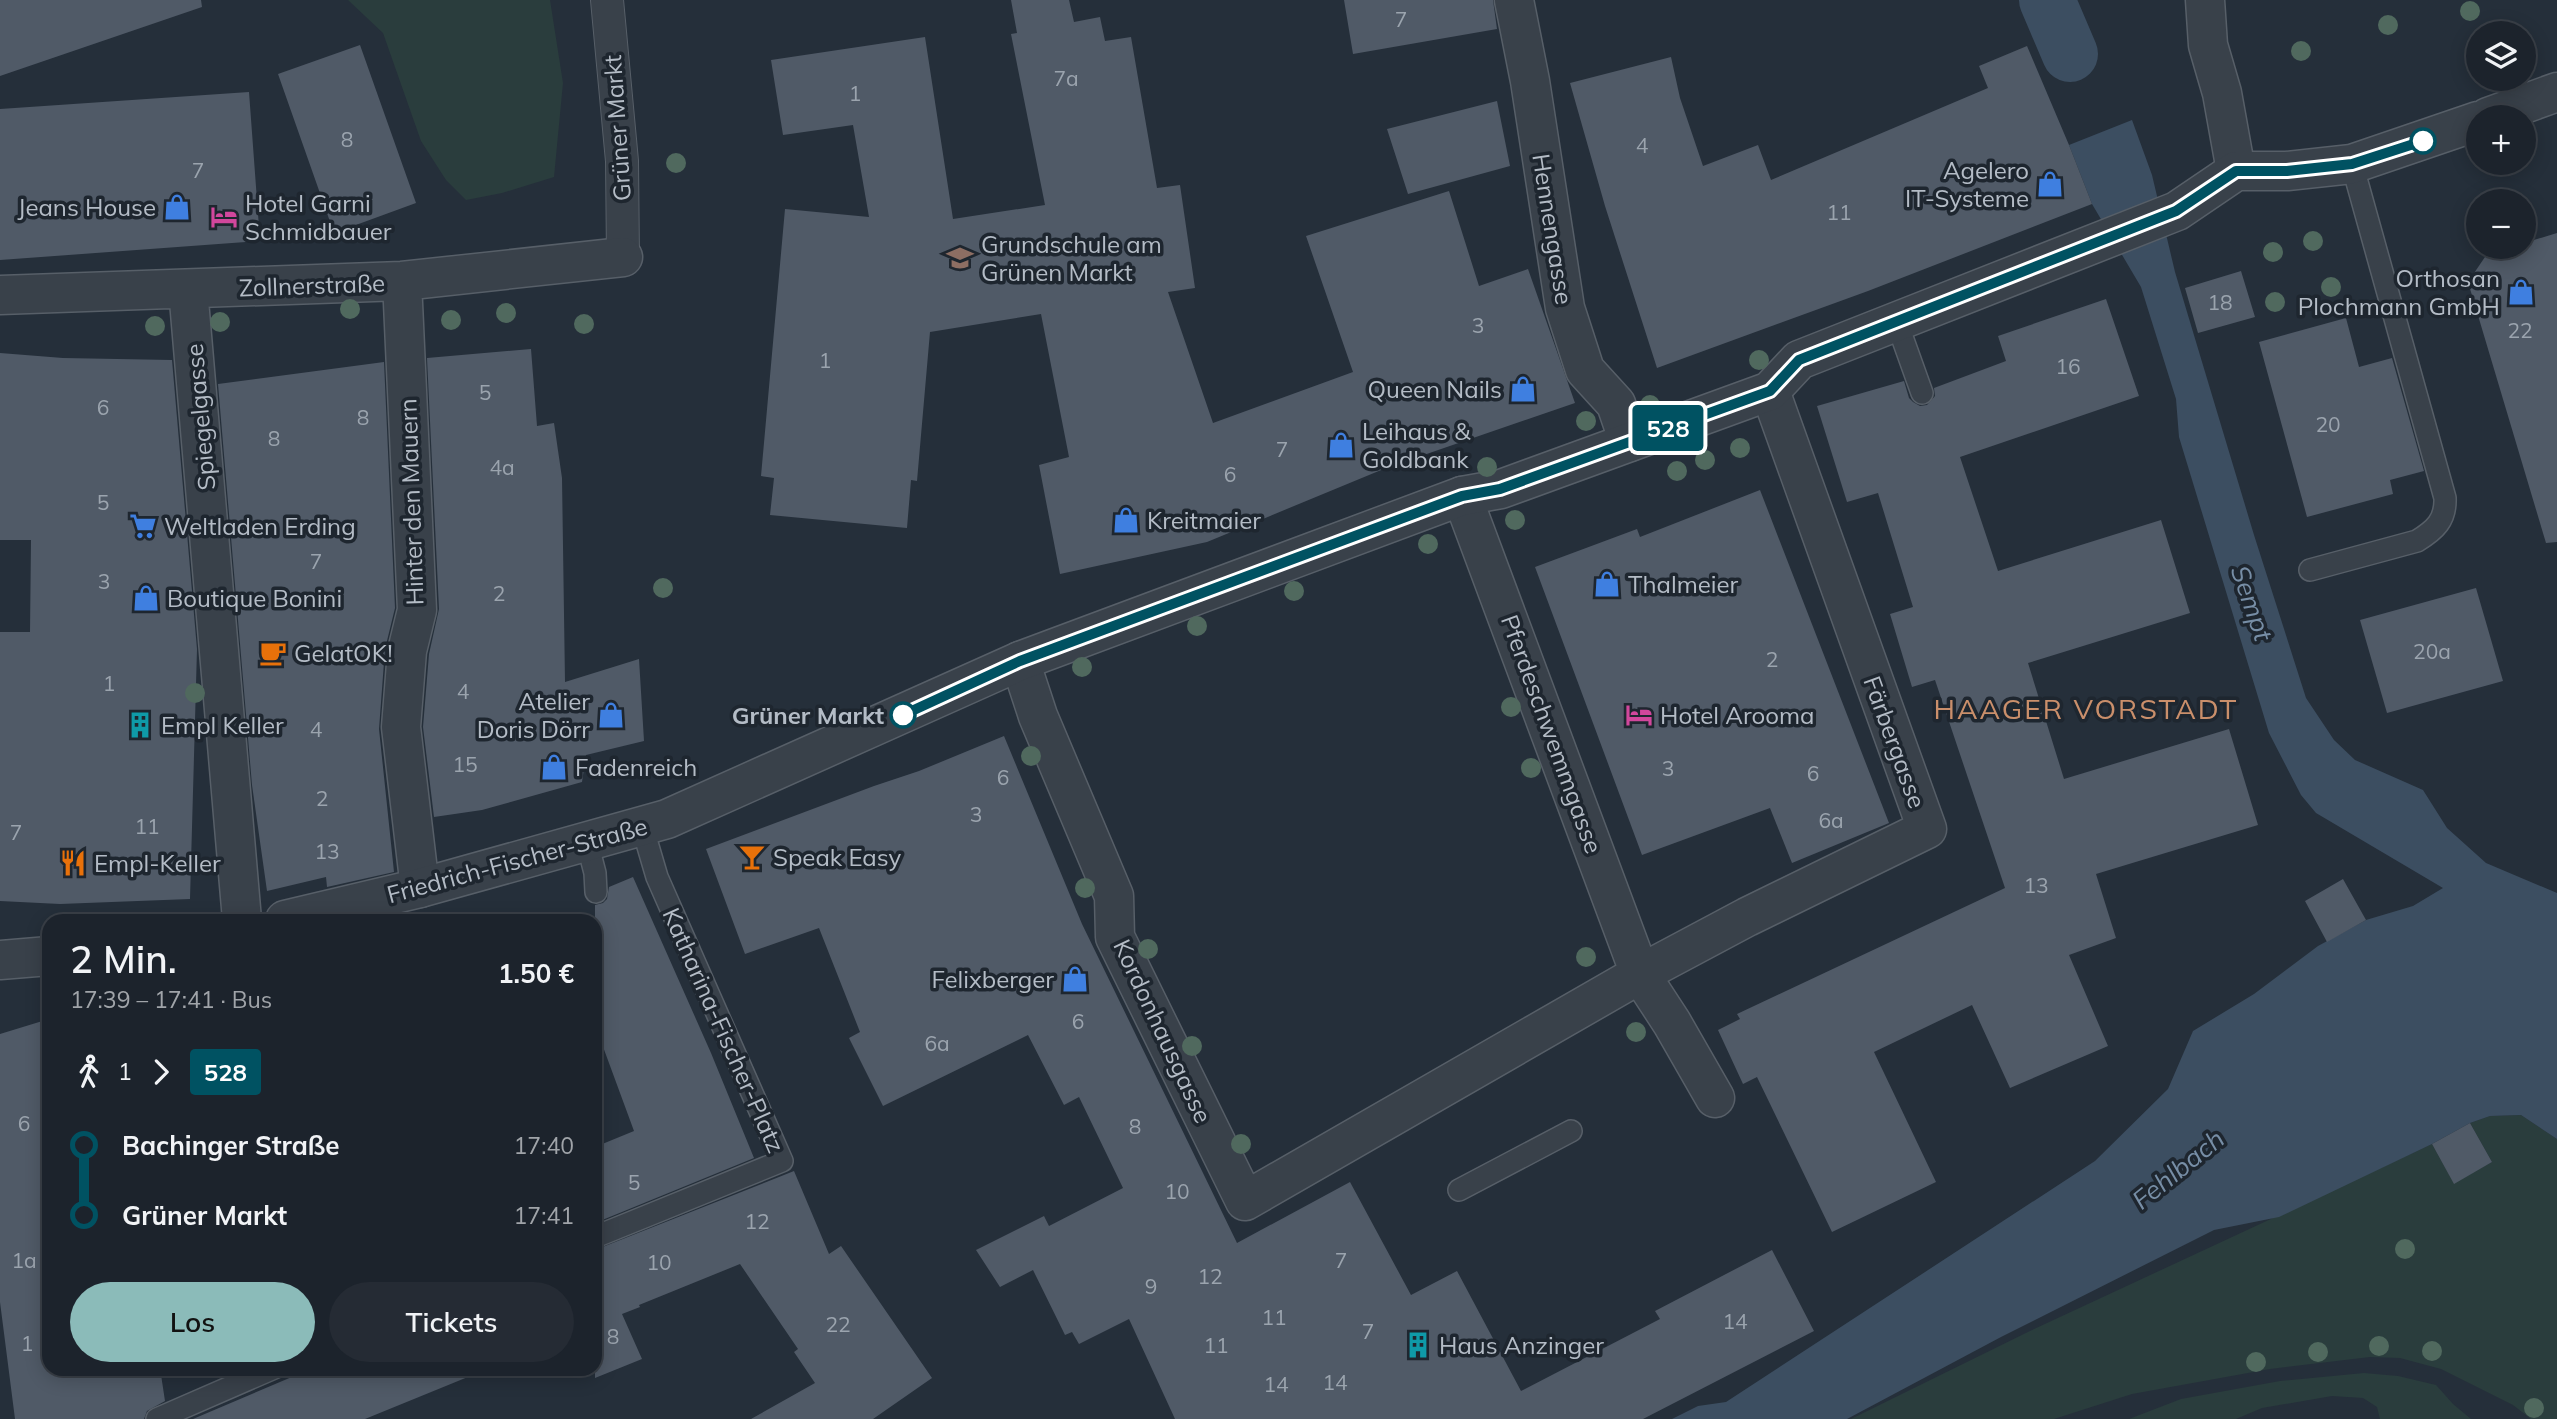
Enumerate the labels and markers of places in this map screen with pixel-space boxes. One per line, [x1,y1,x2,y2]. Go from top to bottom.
unlabelled marker [2410,128,2436,154]
place label: Agelero IT-Systeme [1905,155,2029,213]
shop icon: Agelero IT-Systeme [2035,169,2065,199]
place label: Hotel Garni Schmidbauer [245,188,392,246]
place label: Jeans House [18,192,156,222]
shop icon: Jeans House [162,192,192,222]
hotel icon: Hotel Garni Schmidbauer [209,202,239,232]
place label: Grundschule am Grünen Markt [981,229,1162,287]
school or university icon: Grundschule am Grünen Markt [945,243,975,273]
place label: Orthosan Plochmann GmbH [2298,263,2500,321]
shop icon: Orthosan Plochmann GmbH [2506,277,2536,307]
place label: Queen Nails [1368,374,1502,404]
shop icon: Queen Nails [1508,374,1538,404]
place label: Leihaus & Goldbank [1362,416,1471,474]
shop icon: Leihaus & Goldbank [1326,430,1356,460]
shop icon: Kreitmaier [1111,505,1141,535]
place label: Kreitmaier [1147,505,1261,535]
supermarket icon: Weltladen Erding [128,511,158,541]
place label: Weltladen Erding [164,511,356,541]
shop icon: Thalmeier [1592,569,1622,599]
place label: Thalmeier [1628,569,1739,599]
shop icon: Boutique Bonini [131,583,161,613]
place label: Boutique Bonini [167,583,342,613]
cafe icon: GelatOK! [258,638,288,668]
place label: GelatOK! [294,638,393,668]
place label: Atelier Doris Dörr [477,686,590,744]
shop icon: Atelier Doris Dörr [596,700,626,730]
place label: Grüner Markt [732,700,884,730]
hotel icon: Hotel Arooma [1624,700,1654,730]
place label: Hotel Arooma [1660,700,1814,730]
marker: Grüner Markt [890,702,916,728]
building icon: Empl Keller [125,710,155,740]
place label: Empl Keller [161,710,284,740]
shop icon: Fadenreich [539,752,569,782]
place label: Fadenreich [575,752,697,782]
bar icon: Speak Easy [737,842,767,872]
place label: Speak Easy [773,842,901,872]
restaurant icon: Empl-Keller [58,848,88,878]
place label: Empl-Keller [94,848,221,878]
place label: Felixberger [931,964,1054,994]
shop icon: Felixberger [1060,964,1090,994]
building icon: Haus Anzinger [1403,1330,1433,1360]
place label: Haus Anzinger [1439,1330,1604,1360]

